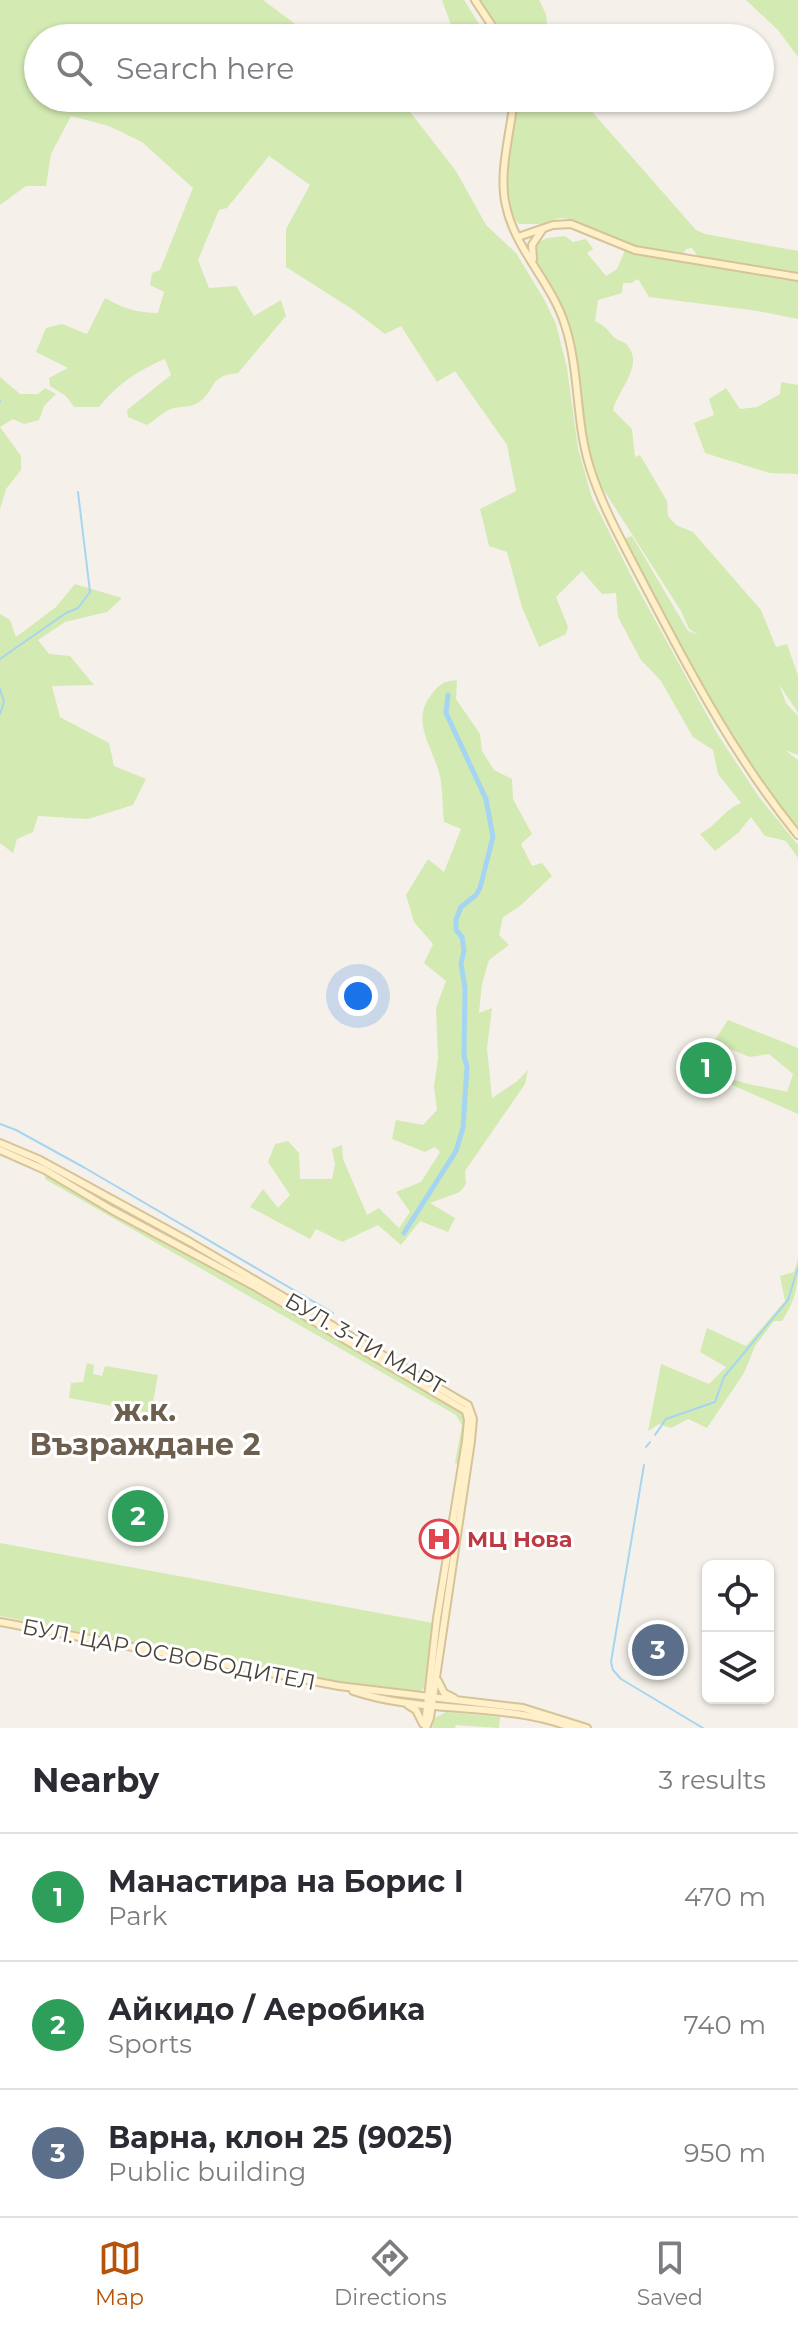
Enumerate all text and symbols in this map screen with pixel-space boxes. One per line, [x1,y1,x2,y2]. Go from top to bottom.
search box [24,24,774,112]
icon: search [52,46,96,90]
text: Search here [116,50,294,87]
your location [338,976,378,1016]
pin: 1 [680,1038,732,1098]
street label: БУЛ. 3-ТИ МАРТ [280,1287,449,1400]
district label: ж.к. Възраждане 2 [30,1392,260,1463]
pin: 2 [112,1486,164,1546]
hospital icon: МЦ Нова [418,1518,460,1560]
place label: МЦ Нова [467,1526,572,1553]
map controls [702,1560,774,1704]
button: locate [702,1560,774,1632]
street label: БУЛ. ЦАР ОСВОБОДИТЕЛ [20,1613,318,1696]
pin: 3 [632,1620,684,1680]
button: layers [702,1632,774,1704]
text: Nearby [32,1759,159,1801]
text: 3 results [659,1764,766,1796]
text: Манастира на Борис І [108,1863,464,1900]
text: 1 [53,1881,63,1913]
text: 470 m [684,1881,766,1913]
text: Park [108,1900,167,1932]
text: Айкидо / Аеробика [108,1991,425,2028]
text: 2 [50,2009,66,2041]
text: 740 m [684,2009,766,2041]
text: Sports [108,2028,192,2060]
text: Варна, клон 25 (9025) [108,2119,453,2156]
text: 3 [50,2137,66,2169]
text: 950 m [684,2137,766,2169]
text: Public building [108,2156,306,2188]
tab: Map [95,2236,144,2311]
tab: Directions [334,2236,447,2311]
tab: Saved [637,2236,703,2311]

